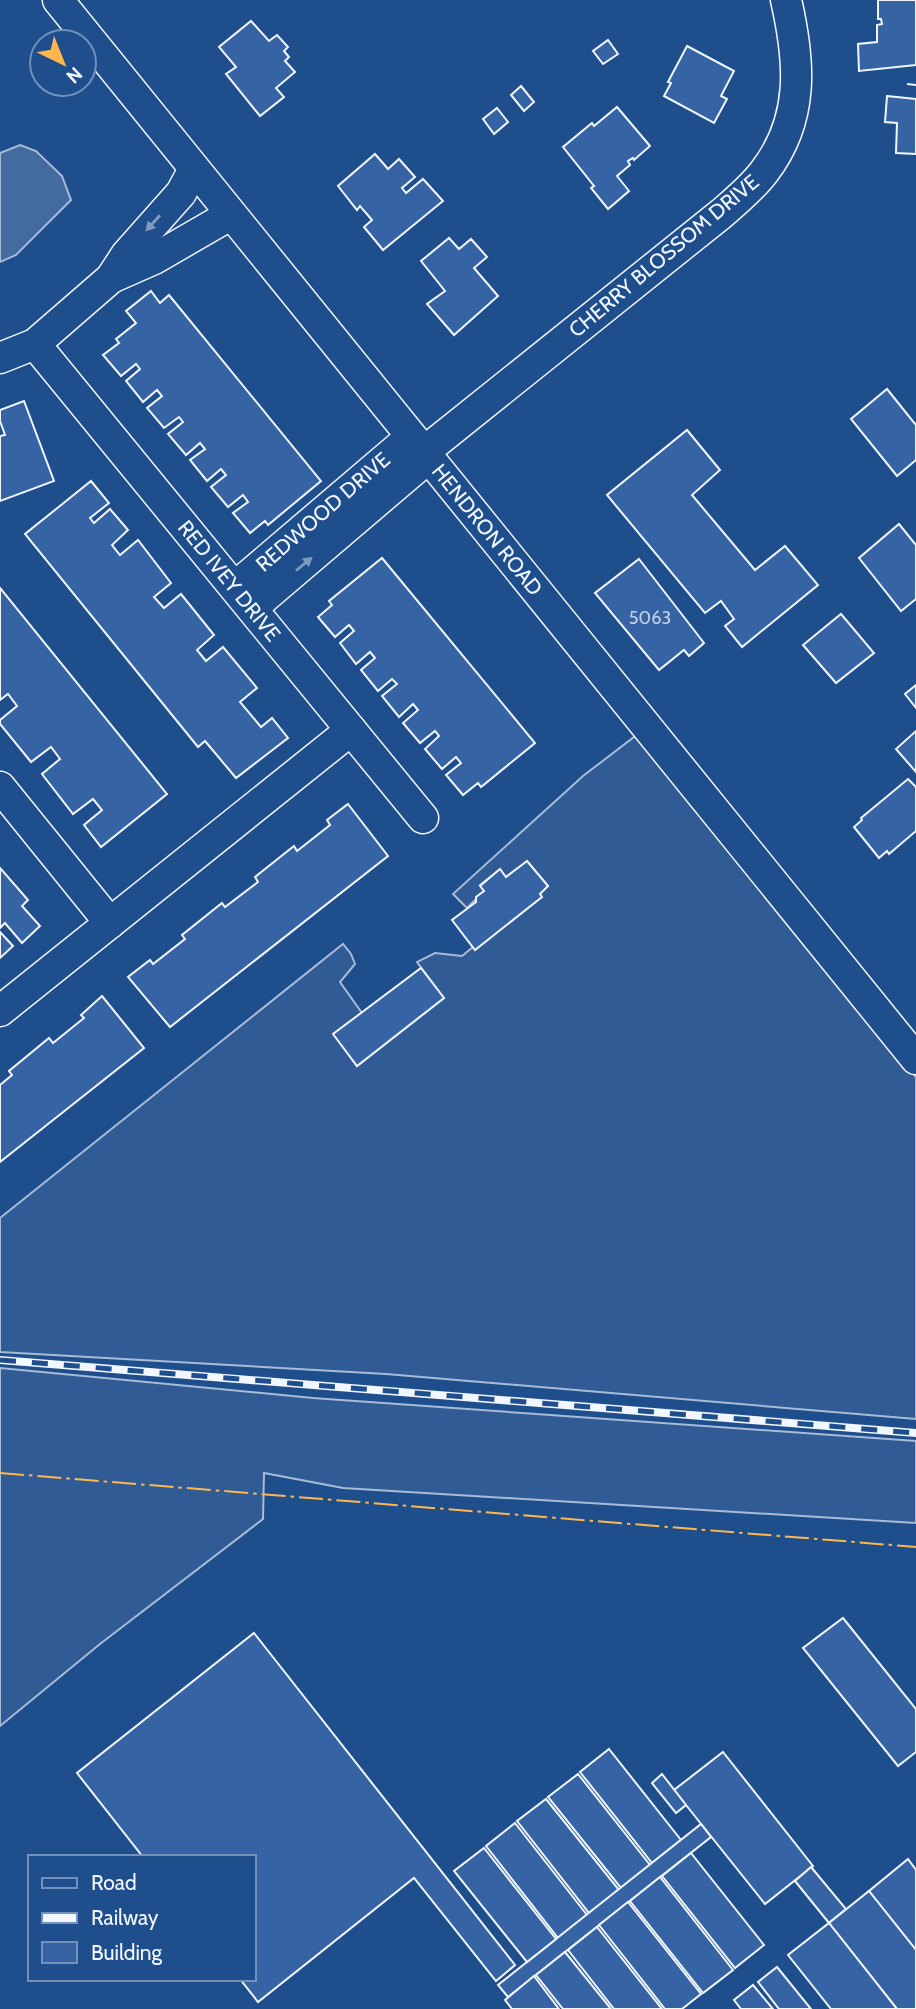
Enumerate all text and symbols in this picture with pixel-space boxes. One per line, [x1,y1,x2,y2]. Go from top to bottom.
north arrow [28,28,98,98]
text: N [61,62,87,88]
street label: CHERRY BLOSSOM DRIVE [564,169,764,342]
one-way arrow [145,214,161,232]
street label: REDWOOD DRIVE [251,447,395,577]
street label: HENDRON ROAD [427,459,548,600]
street label: RED IVEY DRIVE [173,515,286,646]
one-way arrow [295,556,313,572]
house number: 5063 [629,607,671,629]
legend [28,1855,256,1981]
text: Road [91,1870,137,1895]
text: Railway [91,1905,159,1930]
text: Building [91,1940,163,1965]

